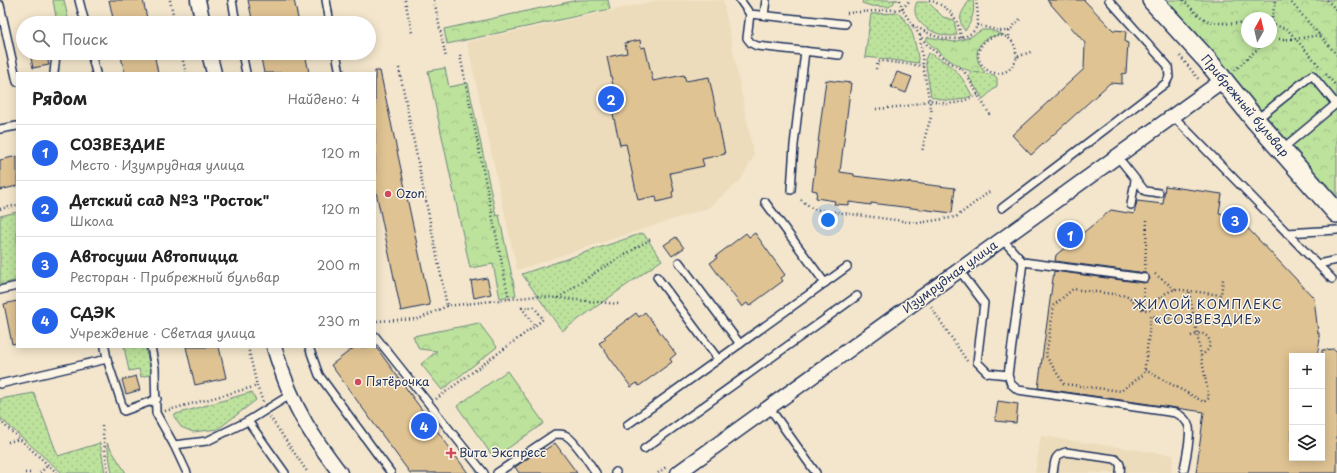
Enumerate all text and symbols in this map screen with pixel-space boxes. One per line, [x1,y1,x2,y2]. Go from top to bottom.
north arrow [1241,12,1277,48]
search box [16,16,376,60]
icon: search [30,27,52,49]
text: Поиск [62,27,108,50]
street label: Прибрежный бульвар [1198,50,1294,160]
pin: 2 [598,84,624,114]
text: Рядом [32,85,87,111]
text: Найдено: 4 [288,89,360,108]
text: СОЗВЕЗДИЕ [70,132,165,155]
text: 1 [42,143,48,162]
text: 120 m [321,143,360,162]
text: Место · Изумрудная улица [70,155,245,174]
place label: Ozon [396,184,425,202]
text: Детский сад №3 "Росток" [70,188,269,211]
marker: Ozon [383,189,393,199]
text: 2 [40,199,50,218]
text: 120 m [321,199,360,218]
pin: 3 [1222,205,1248,235]
your location [818,210,838,230]
text: Школа [70,211,114,230]
pin: 1 [1057,220,1083,250]
street label: Изумрудная улица [898,235,1001,317]
text: Автосуши Автопицца [70,244,238,267]
text: 3 [41,255,49,274]
text: 200 m [317,255,360,274]
text: Ресторан · Прибрежный бульвар [70,267,280,286]
district label: ЖИЛОЙ КОМПЛЕКС «СОЗВЕЗДИЕ» [1132,294,1283,328]
text: СДЭК [70,300,115,323]
text: 4 [41,311,49,330]
text: 230 m [318,311,360,330]
text: Учреждение · Светлая улица [70,323,255,342]
map controls [1289,353,1325,461]
button: + [1289,353,1325,389]
place label: Пятёрочка [366,372,430,390]
marker: Пятёрочка [353,377,363,387]
button: − [1289,389,1325,425]
pin: 4 [411,411,437,441]
button: layers [1289,425,1325,461]
place label: Вита Экспресс [459,443,546,461]
marker: Вита Экспресс [446,448,456,458]

